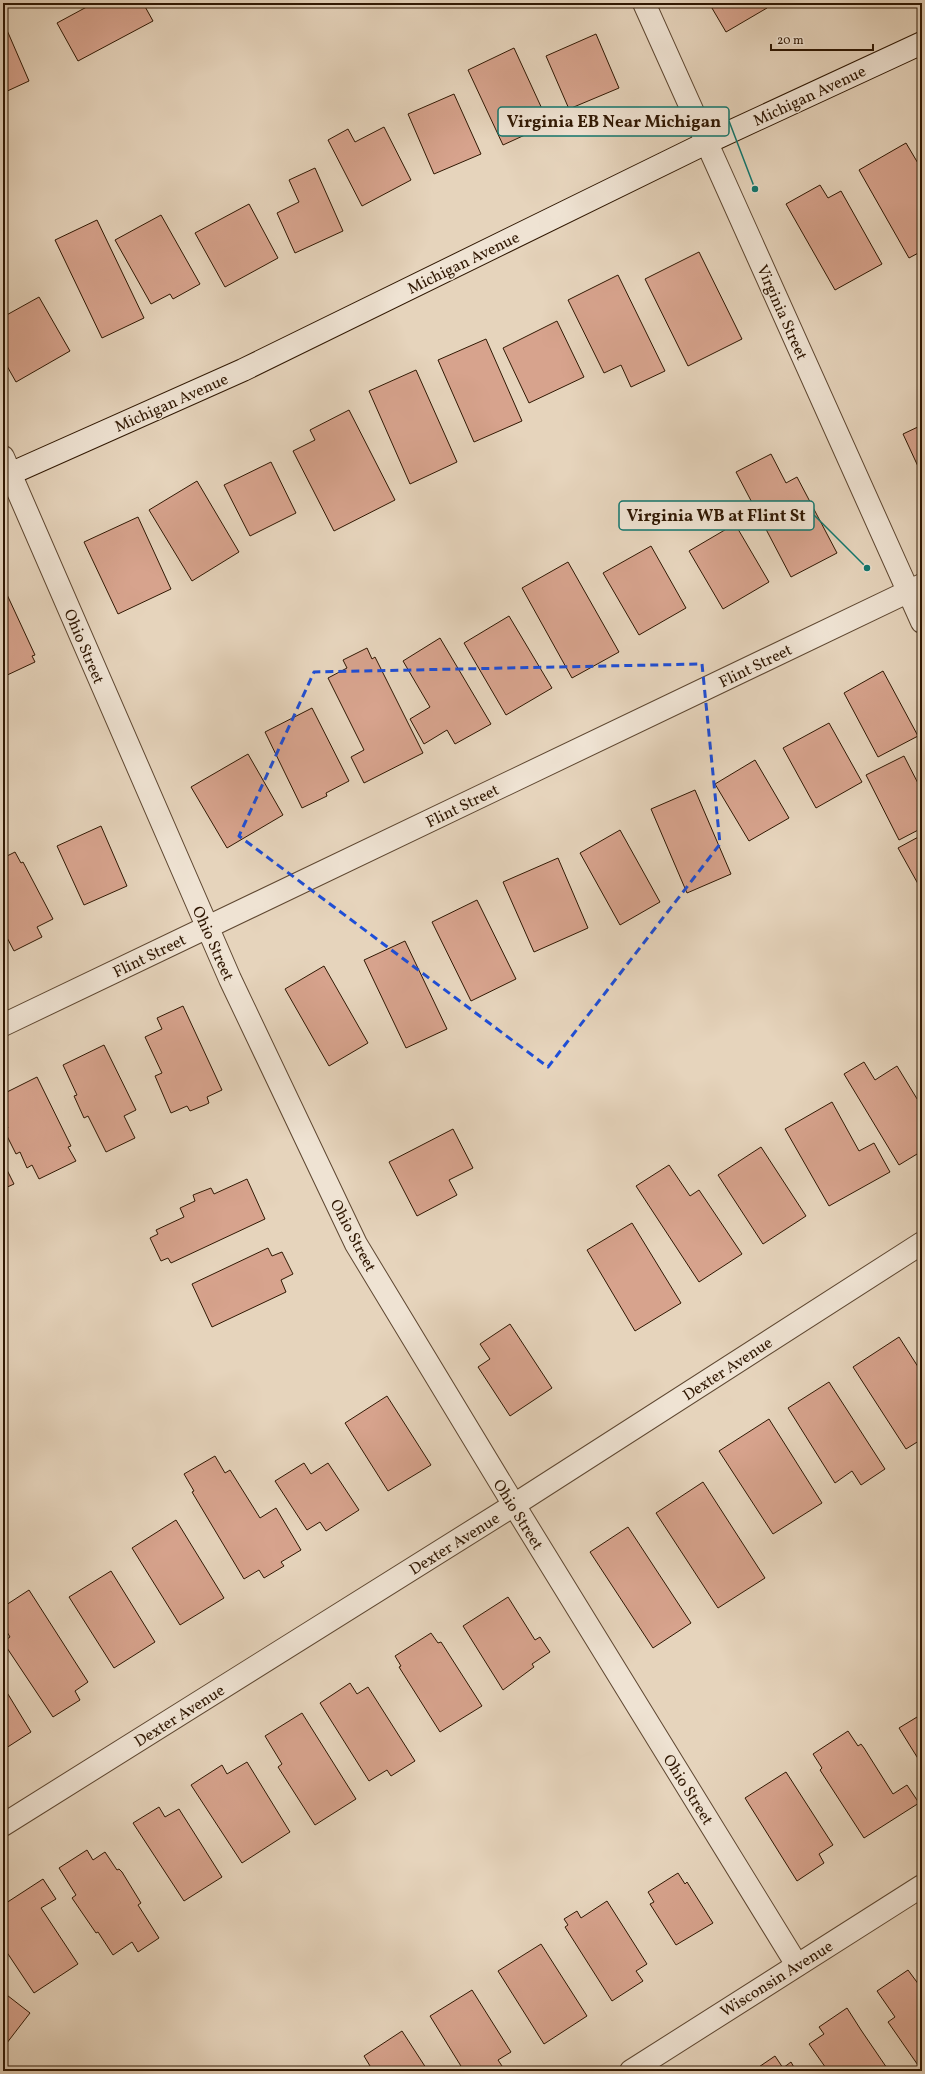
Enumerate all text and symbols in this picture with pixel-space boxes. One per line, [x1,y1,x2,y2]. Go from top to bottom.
scale bar [771,26,873,52]
text: 20 m [777,33,804,49]
street label: Michigan Avenue [750,61,870,133]
callout: Virginia EB Near Michigan [498,107,729,136]
text: Virginia EB Near Michigan [507,111,721,134]
street label: Michigan Avenue [404,227,524,300]
street label: Virginia Street [750,262,812,364]
street label: Michigan Avenue [112,369,232,439]
callout: Virginia WB at Flint St [619,501,814,530]
text: Virginia WB at Flint St [626,505,806,528]
street label: Ohio Street [57,606,109,688]
street label: Flint Street [716,639,796,694]
street label: Flint Street [423,779,503,834]
street label: Ohio Street [186,903,239,985]
street label: Flint Street [110,929,190,984]
street label: Ohio Street [324,1196,381,1277]
street label: Dexter Avenue [679,1332,777,1407]
street label: Ohio Street [487,1475,548,1555]
street label: Dexter Avenue [406,1508,505,1581]
street label: Dexter Avenue [131,1680,230,1753]
street label: Ohio Street [657,1750,718,1830]
street label: Wisconsin Avenue [716,1936,838,2023]

